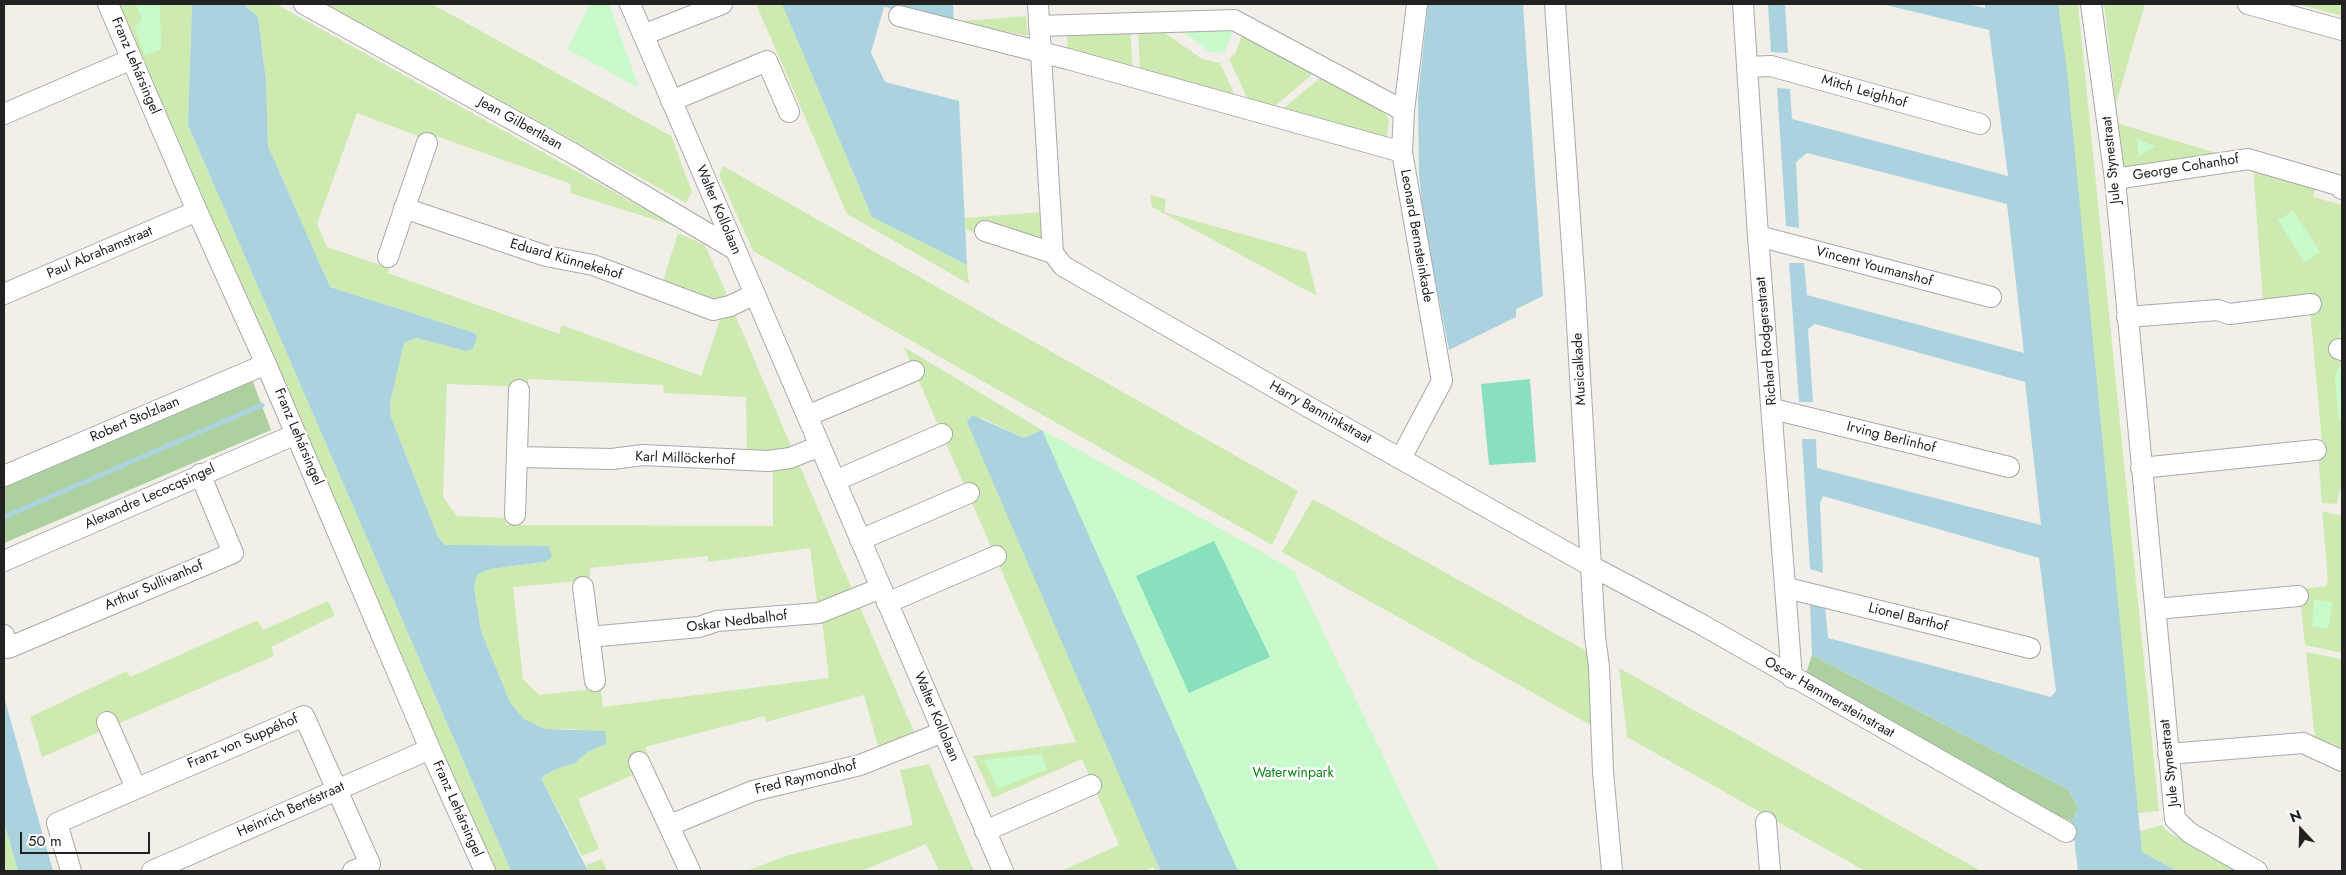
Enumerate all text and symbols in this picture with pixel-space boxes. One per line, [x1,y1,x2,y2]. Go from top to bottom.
street label: Franz Lehársingel [107,15,163,117]
street label: Mitch Leighhof [1819,72,1909,112]
street label: Jean Gilbertlaan [475,94,565,154]
street label: Jule Stynestraat [2099,116,2125,204]
street label: George Cohanhof [2132,151,2240,185]
street label: Walter Kollolaan [692,163,744,257]
street label: Leonard Bernsteinkade [1396,168,1436,304]
street label: Paul Abrahamstraat [45,223,155,283]
street label: Eduard Künnekehof [508,236,624,284]
street label: Vincent Youmanshof [1814,243,1934,291]
street label: Richard Rodgersstraat [1753,276,1781,406]
street label: Musicalkade [1570,332,1590,406]
street label: Harry Banninkstraat [1266,378,1374,448]
street label: Franz Lehársingel [270,386,326,488]
street label: Robert Stolzlaan [88,394,182,446]
street label: Irving Berlinhof [1845,419,1937,457]
street label: Karl Millöckerhof [635,449,735,469]
street label: Alexandre Lecocqsingel [82,461,218,533]
street label: Arthur Sullivanhof [102,558,206,614]
street label: Lionel Barthof [1867,600,1949,636]
street label: Oskar Nedbalhof [686,607,788,637]
street label: Oscar Hammersteinstraat [1761,654,1897,742]
street label: Walter Kollolaan [910,670,962,764]
street label: Franz von Suppéhof [185,711,301,773]
street label: Jule Stynestraat [2157,719,2183,807]
street label: Fred Raymondhof [753,757,859,799]
street label: Franz Lehársingel [428,758,486,860]
park label: Waterwinpark [1252,766,1334,782]
street label: Heinrich Bertéstraat [235,779,347,841]
north arrow [2276,805,2326,855]
text: N [2287,805,2304,827]
scale bar [22,822,152,854]
text: 50 m [28,830,62,852]

